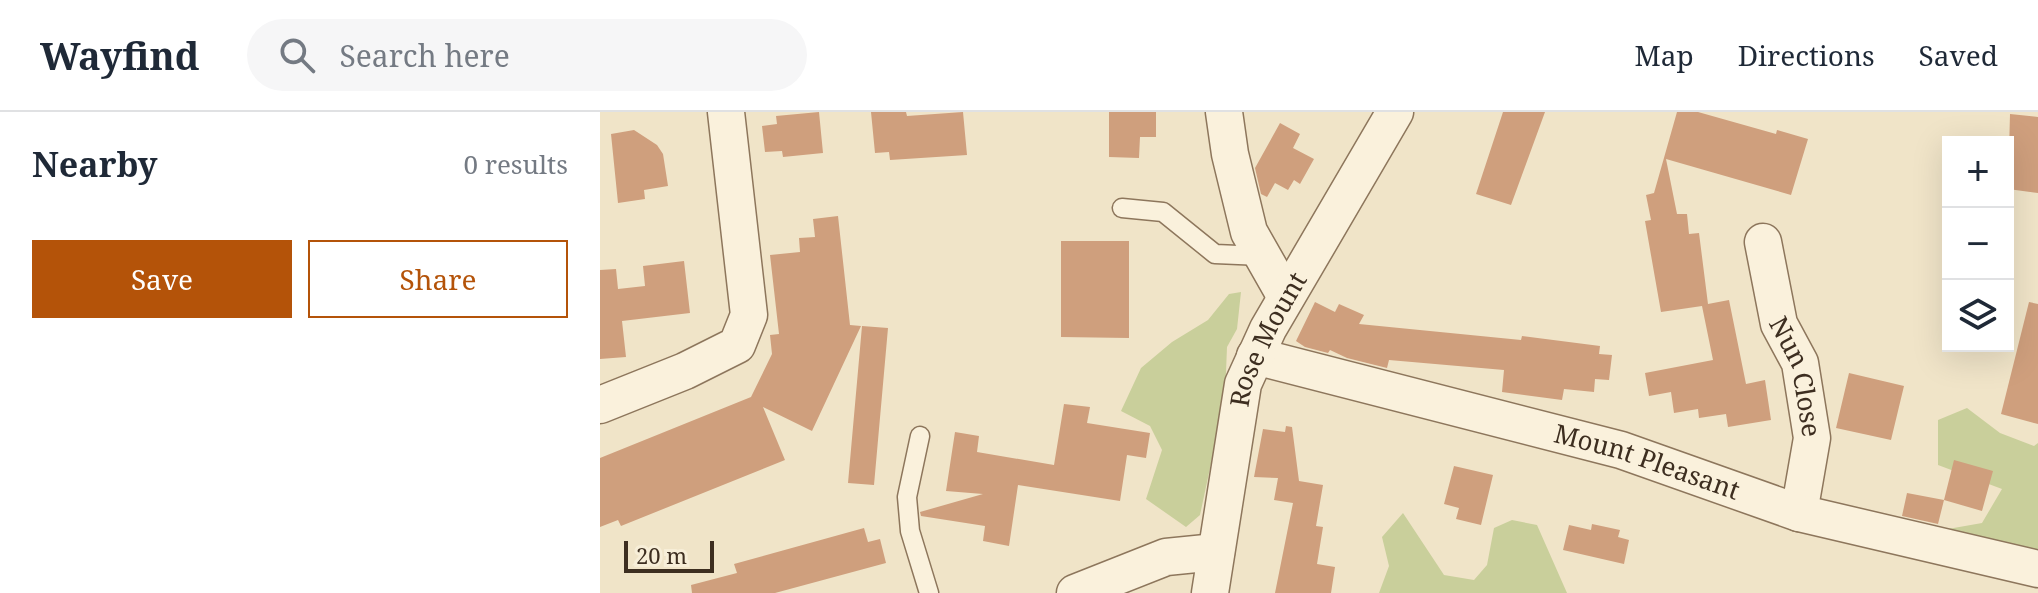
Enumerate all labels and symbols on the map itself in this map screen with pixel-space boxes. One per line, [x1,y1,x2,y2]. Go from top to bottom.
street label: Rose Mount [1221,265,1315,409]
street label: Nun Close [1761,310,1831,439]
street label: Mount Pleasant [1550,415,1745,508]
scale bar [624,537,714,573]

